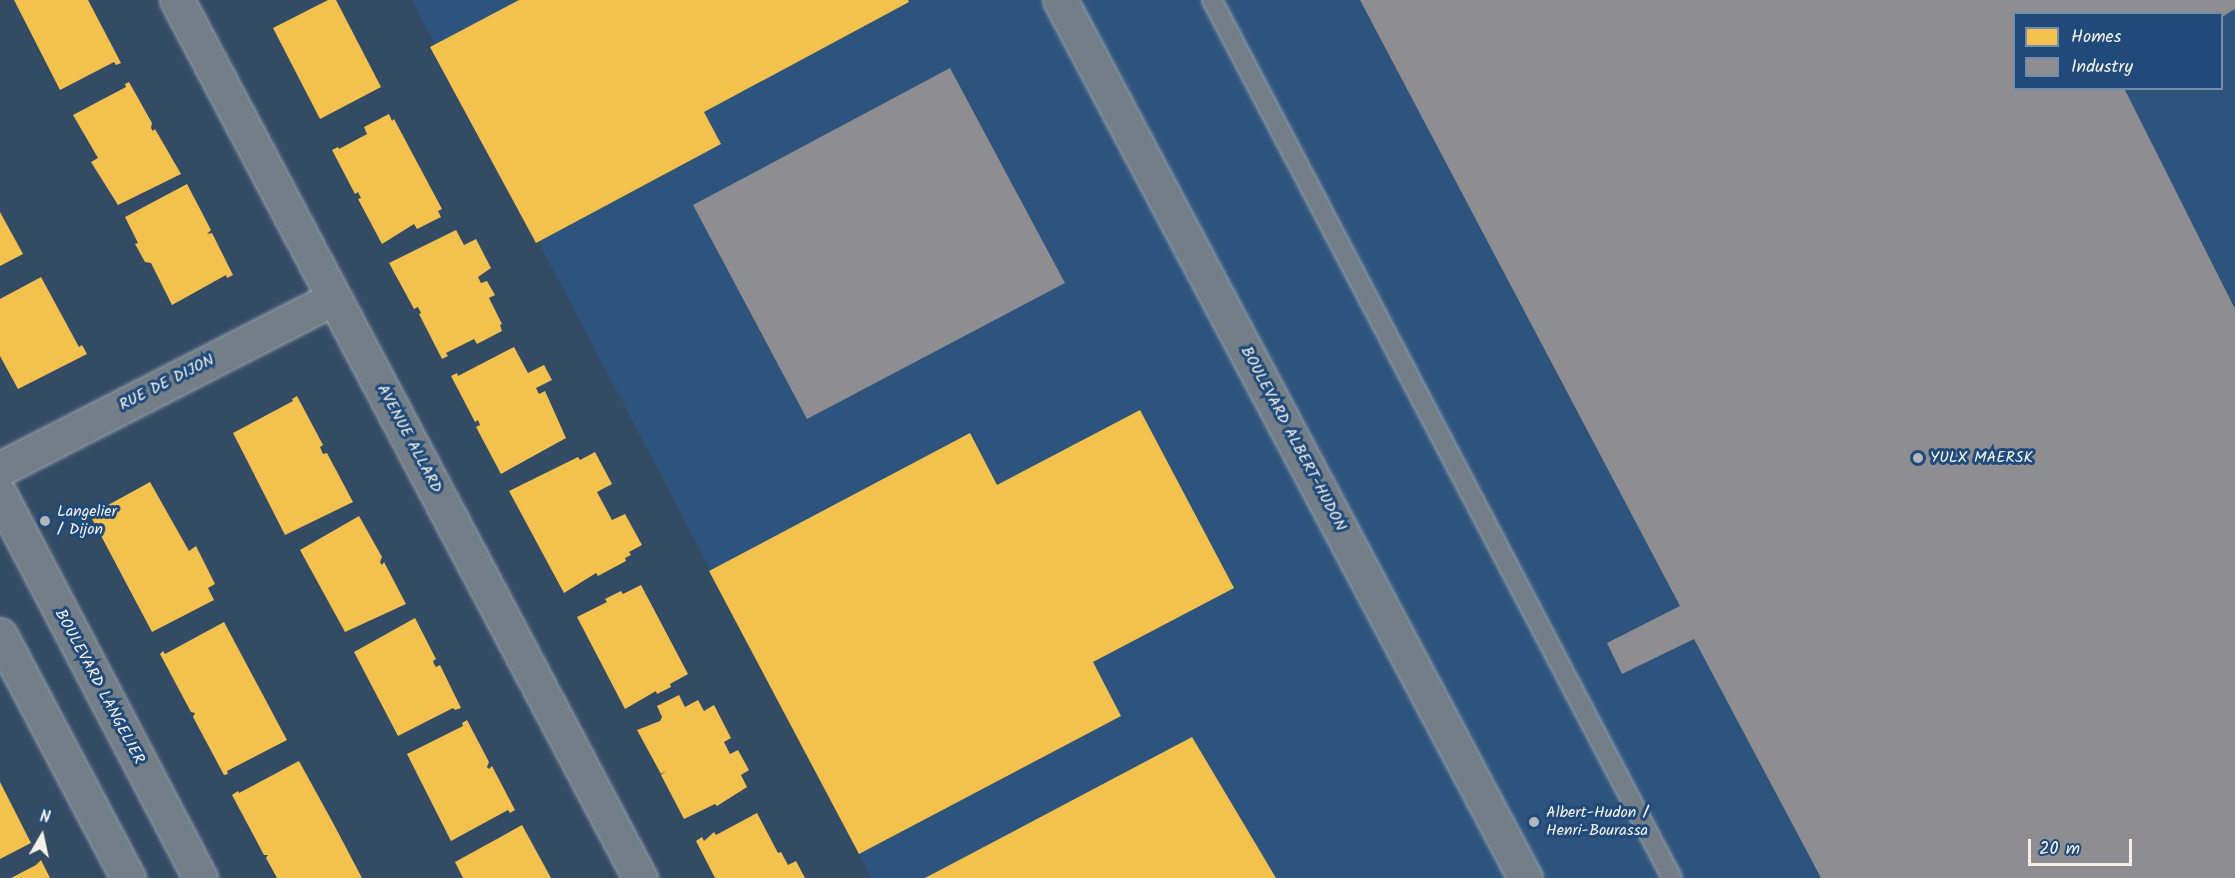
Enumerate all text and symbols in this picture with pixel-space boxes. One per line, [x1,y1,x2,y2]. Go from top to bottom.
legend [2013,12,2223,90]
text: Homes [2071,23,2121,52]
text: Industry [2071,53,2133,82]
street label: BOULEVARD ALBERT-HUDON [1236,343,1350,535]
street label: RUE DE DIJON [116,351,218,415]
street label: AVENUE ALLARD [372,381,446,497]
place label: YULX MAERSK [1930,448,2033,468]
marker: YULX MAERSK [1911,451,1925,465]
place label: Langelier / Dijon [57,502,117,540]
marker: Langelier / Dijon [38,514,52,528]
street label: BOULEVARD LANGELIER [50,606,148,768]
place label: Albert-Hudon / Henri-Bourassa [1546,803,1648,841]
text: N [38,805,52,831]
north arrow [12,806,72,866]
marker: Albert-Hudon / Henri-Bourassa [1527,815,1541,829]
scale bar [2031,827,2134,865]
text: 20 m [2039,835,2080,864]

